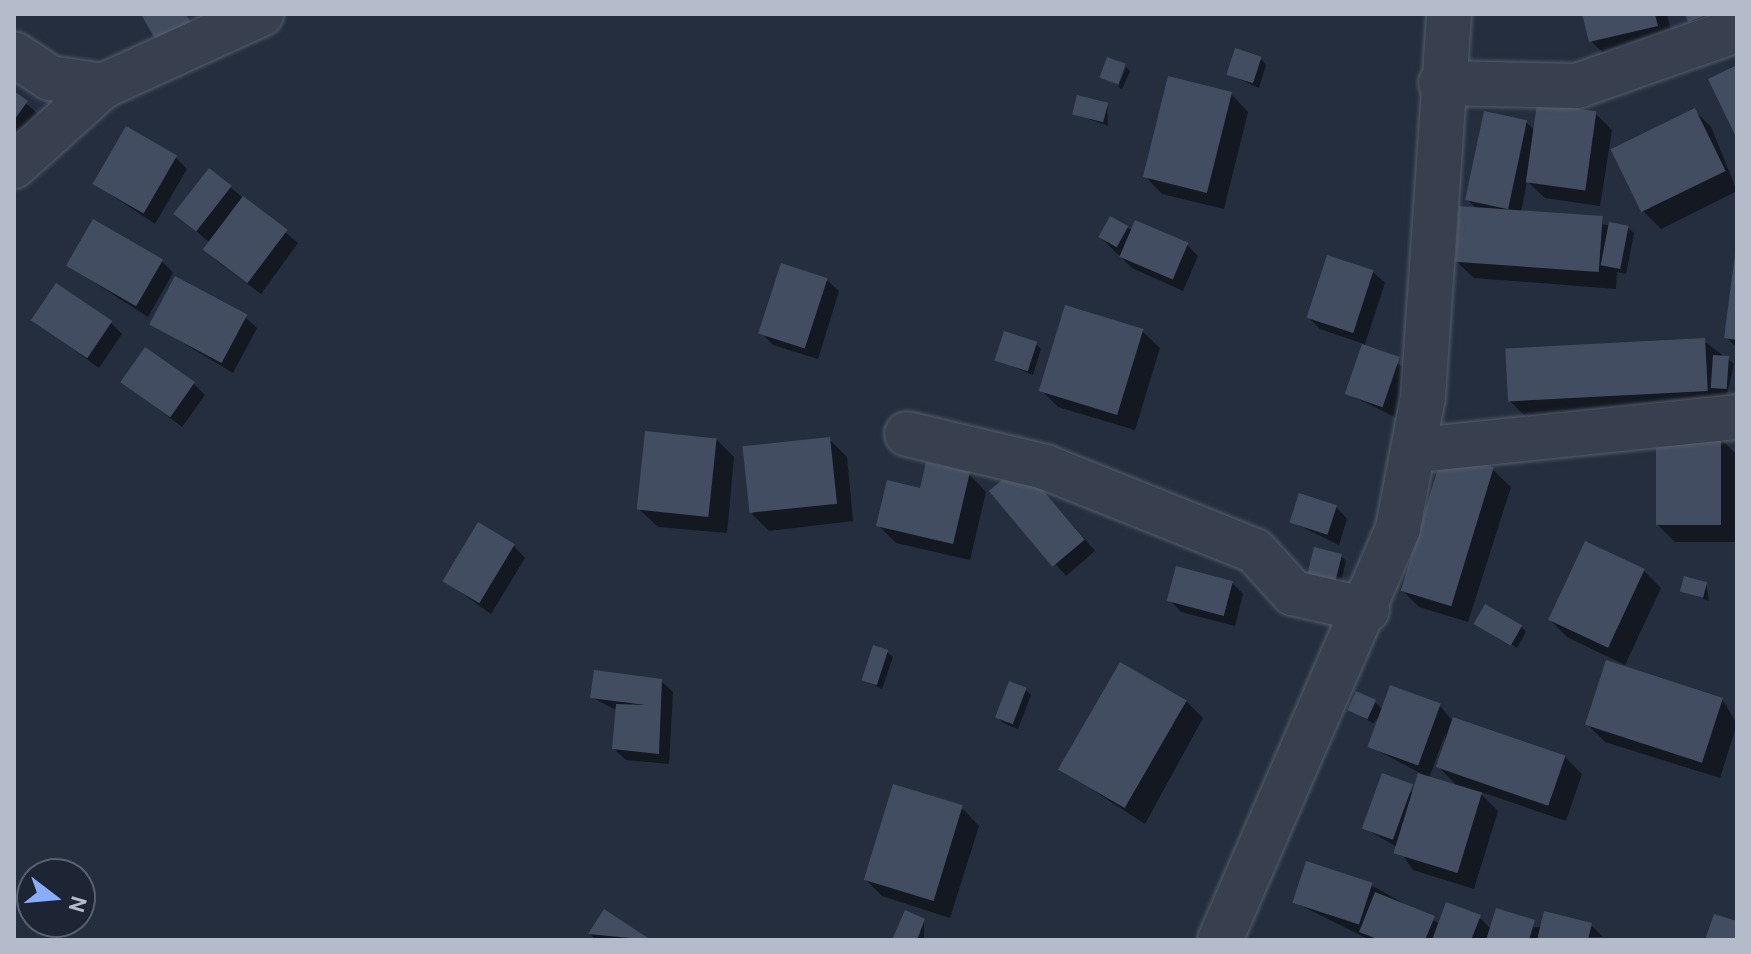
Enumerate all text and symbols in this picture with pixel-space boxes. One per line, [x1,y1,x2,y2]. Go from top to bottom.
north arrow [16,858,96,938]
text: N [63,893,93,915]

